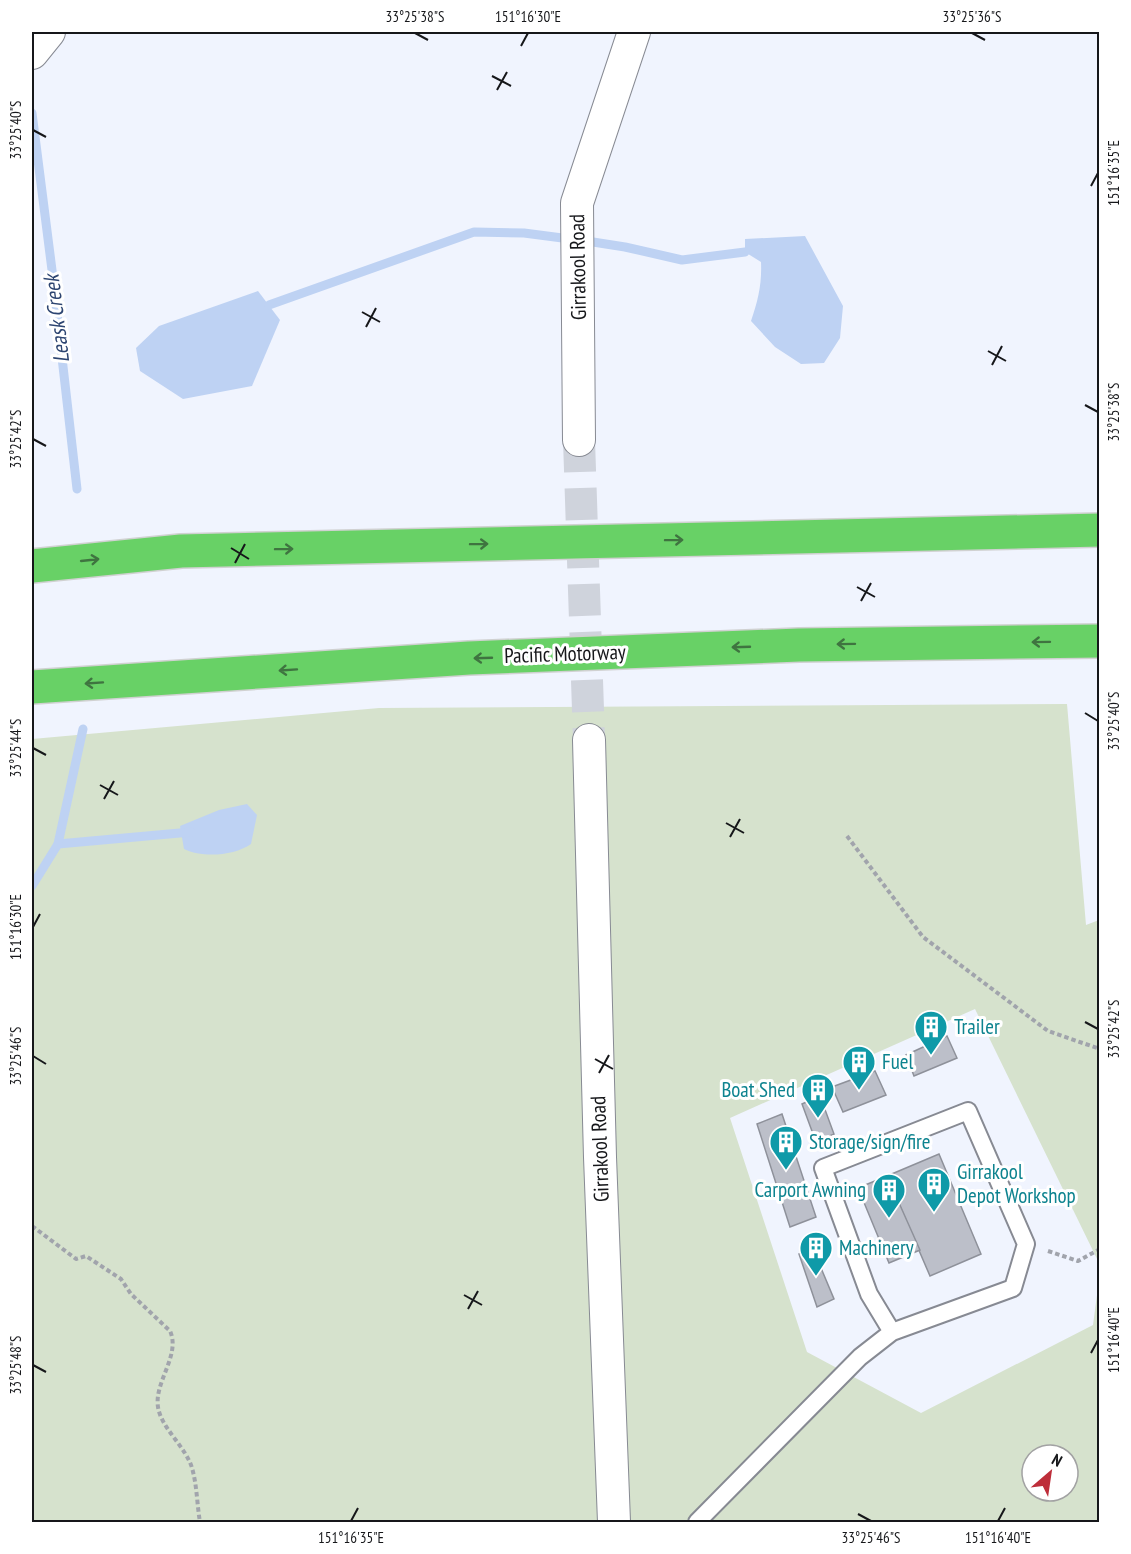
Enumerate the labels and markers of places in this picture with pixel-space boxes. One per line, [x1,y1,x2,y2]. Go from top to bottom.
building icon: Trailer [913,1009,949,1056]
place label: Trailer [954,1013,1000,1040]
building icon: Fuel [841,1044,877,1091]
place label: Fuel [882,1048,913,1075]
building icon: Boat Shed [800,1072,836,1119]
place label: Boat Shed [721,1076,795,1103]
building icon: Storage/sign/fire [768,1124,804,1171]
place label: Storage/sign/fire [809,1128,931,1155]
place label: Girrakool Depot Workshop [957,1158,1076,1209]
building icon: Girrakool Depot Workshop [916,1166,952,1213]
building icon: Carport Awning [871,1172,907,1219]
place label: Carport Awning [754,1176,866,1203]
building icon: Machinery [798,1230,834,1277]
place label: Machinery [839,1234,914,1261]

